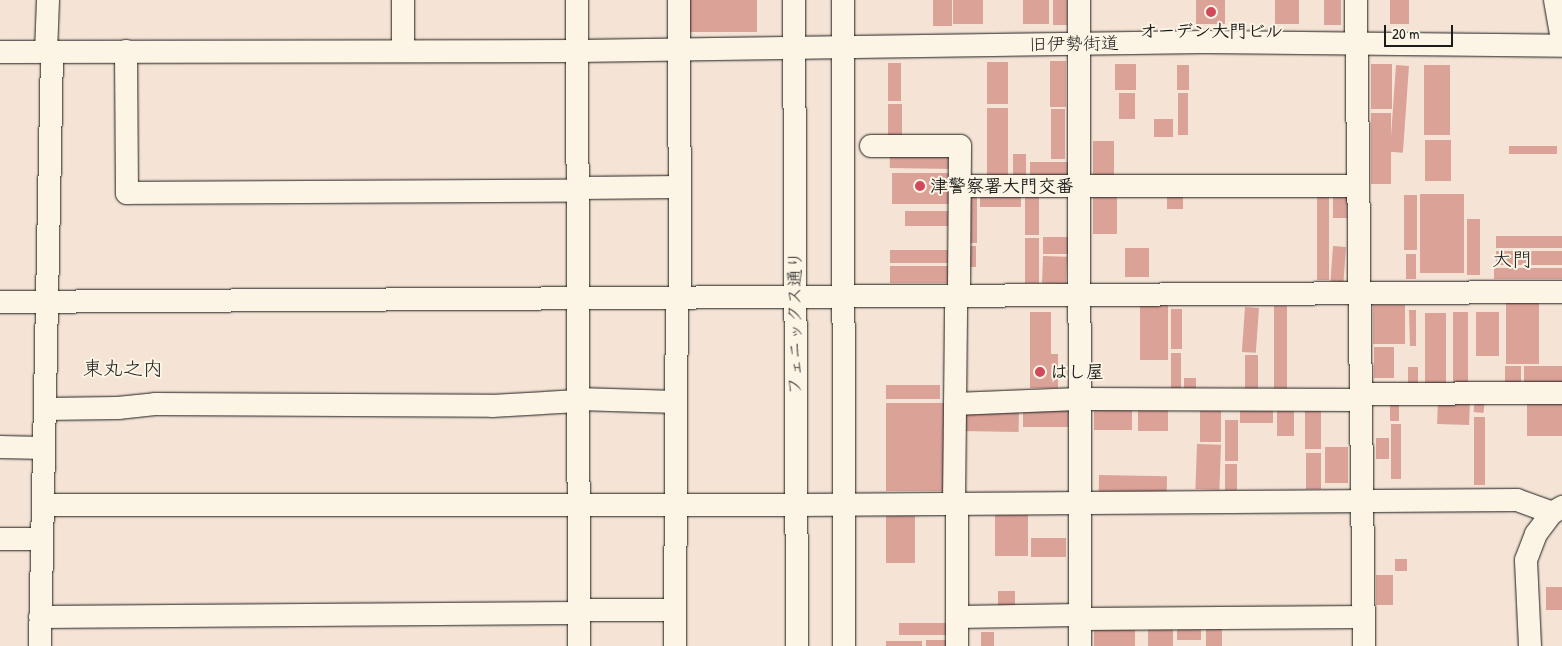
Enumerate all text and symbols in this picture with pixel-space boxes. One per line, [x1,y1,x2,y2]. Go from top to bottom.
marker: オーデン大門ビル [1205,6,1217,18]
scale bar [1387,15,1456,47]
place label: オーデン大門ビル [1139,20,1283,42]
text: 20 m [1392,23,1419,44]
street label: 旧伊勢街道 [1029,32,1119,56]
place label: 津警察署大門交番 [930,175,1074,197]
marker: 津警察署大門交番 [914,180,926,192]
district label: 大門 [1492,246,1532,270]
street label: フェニックス通り [784,251,806,395]
district label: 東丸之内 [83,355,163,379]
place label: はし屋 [1050,361,1104,383]
marker: はし屋 [1034,366,1046,378]

